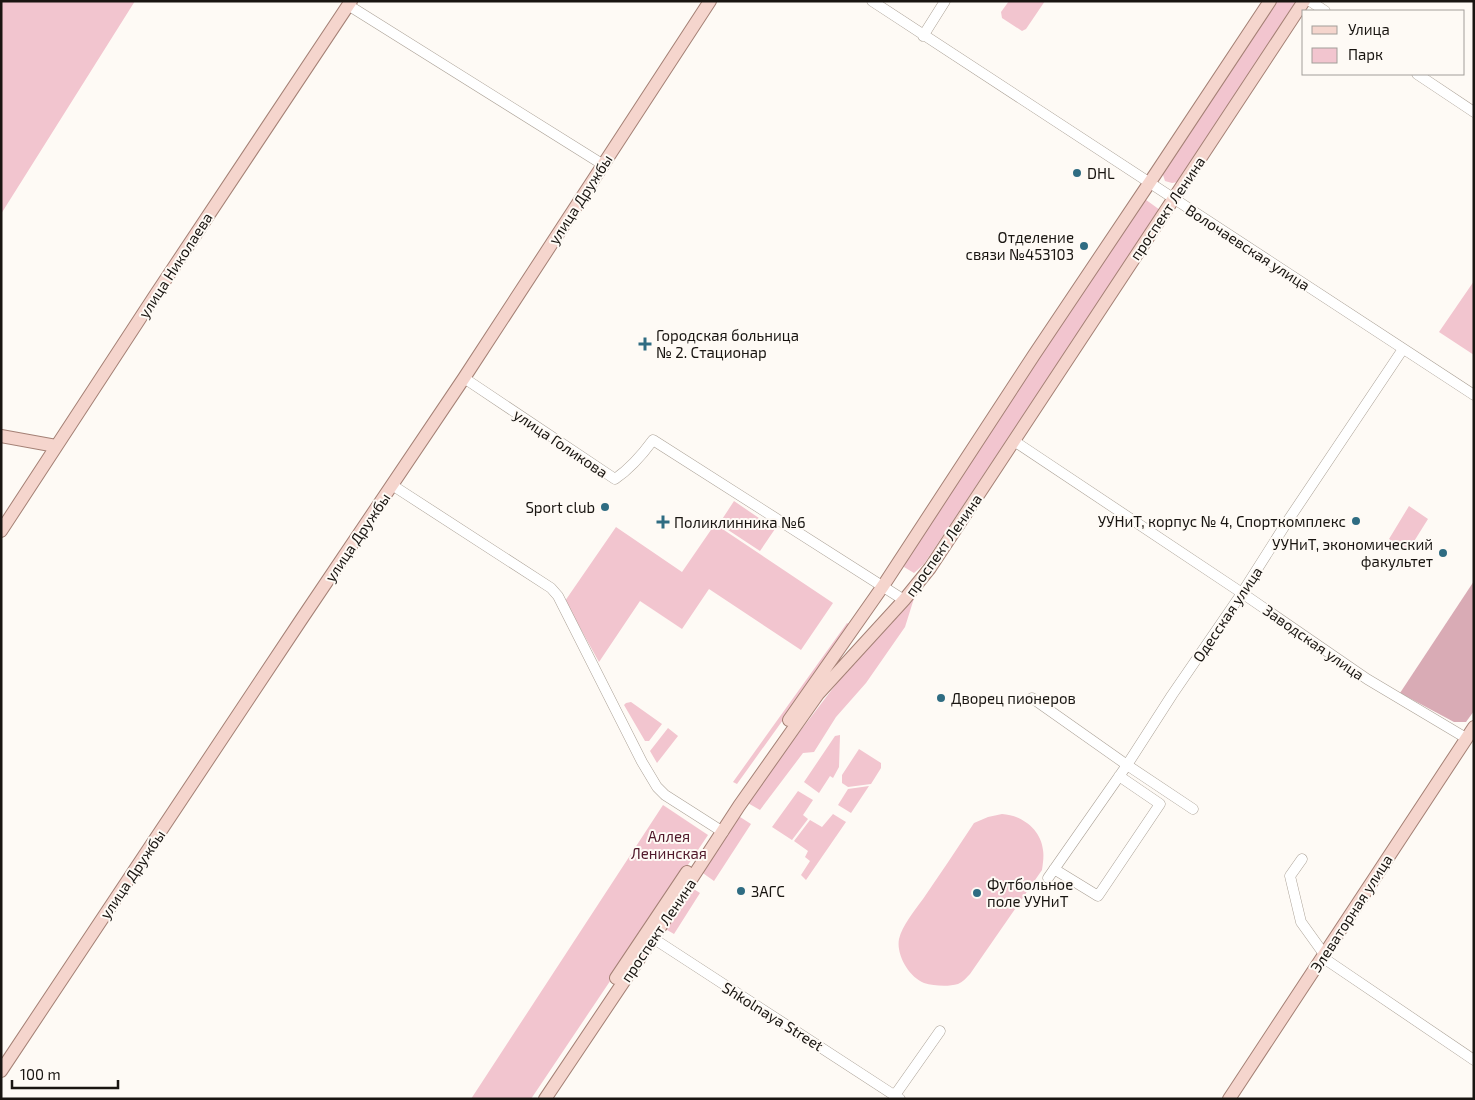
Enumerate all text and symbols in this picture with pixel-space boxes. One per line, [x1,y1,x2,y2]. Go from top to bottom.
legend [1302,10,1465,75]
text: Улица [1348,20,1390,38]
text: Парк [1348,45,1383,63]
street label: улица Дружбы [544,151,617,248]
street label: проспект Ленина [1126,153,1208,263]
place label: DHL [1087,164,1115,182]
marker: DHL [1071,167,1083,179]
street label: Волочаевская улица [1182,200,1313,295]
street label: улица Николаева [134,209,217,322]
place label: Отделение связи №453103 [966,228,1074,263]
marker: Отделение связи №453103 [1078,240,1090,252]
place label: Городская больница № 2. Стационар [656,326,799,361]
marker: Городская больница № 2. Стационар [638,337,652,351]
street label: улица Голикова [510,405,611,482]
street label: улица Дружбы [321,489,394,586]
street label: проспект Ленина [901,490,985,600]
place label: Sport club [525,498,595,516]
marker: Sport club [599,501,611,513]
place label: УУНиТ, корпус № 4, Спорткомплекс [1098,512,1346,531]
place label: Поликлинника №6 [674,513,806,531]
marker: Поликлинника №6 [656,515,670,529]
marker: УУНиТ, корпус № 4, Спорткомплекс [1350,515,1362,527]
place label: УУНиТ, экономический факультет [1272,535,1433,571]
marker: УУНиТ, экономический факультет [1437,547,1449,559]
street label: Одесская улица [1188,563,1266,666]
street label: Заводская улица [1260,600,1368,684]
place label: Дворец пионеров [951,689,1076,707]
marker: Дворец пионеров [935,692,947,704]
street label: улица Дружбы [96,826,169,923]
park label: Аллея Ленинская [631,827,707,862]
street label: Элеваторная улица [1306,851,1397,976]
street label: проспект Ленина [617,875,699,985]
place label: Футбольное поле УУНиТ [987,875,1073,910]
place label: ЗАГС [751,882,785,900]
marker: ЗАГС [735,885,747,897]
marker: Футбольное поле УУНиТ [971,887,983,899]
street label: Shkolnaya Street [719,978,827,1054]
scale bar [12,1058,119,1090]
text: 100 m [20,1065,61,1083]

